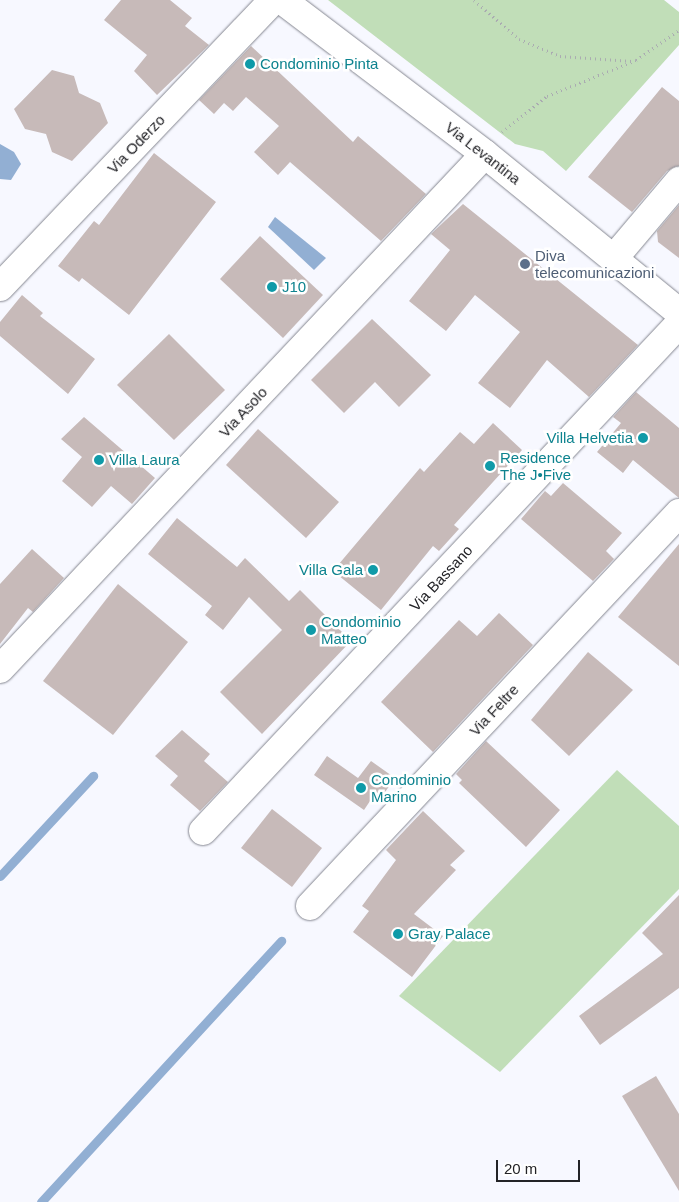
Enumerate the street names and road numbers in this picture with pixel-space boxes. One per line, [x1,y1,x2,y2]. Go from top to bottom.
street label: Via Oderzo [104,111,168,177]
street label: Via Levantina [442,118,524,188]
street label: Via Asolo [215,383,271,441]
street label: Via Bassano [406,541,476,615]
street label: Via Feltre [466,680,522,740]

